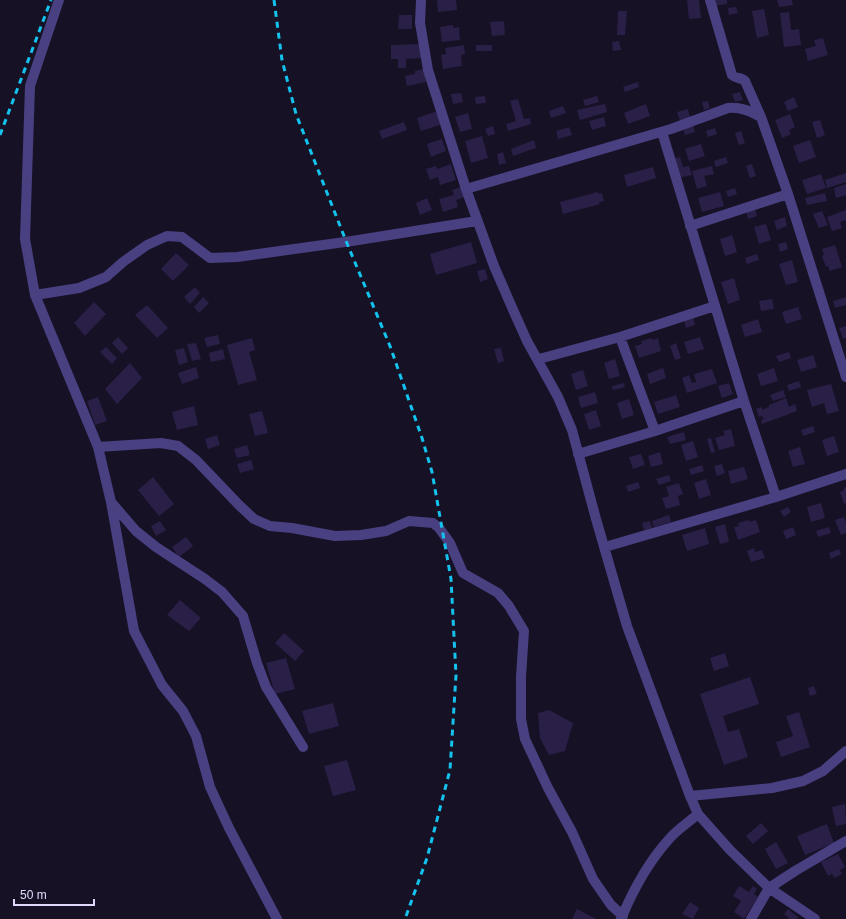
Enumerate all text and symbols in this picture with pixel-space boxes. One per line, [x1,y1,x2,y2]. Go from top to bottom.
scale bar [14,881,94,907]
text: 50 m [20,888,47,902]

